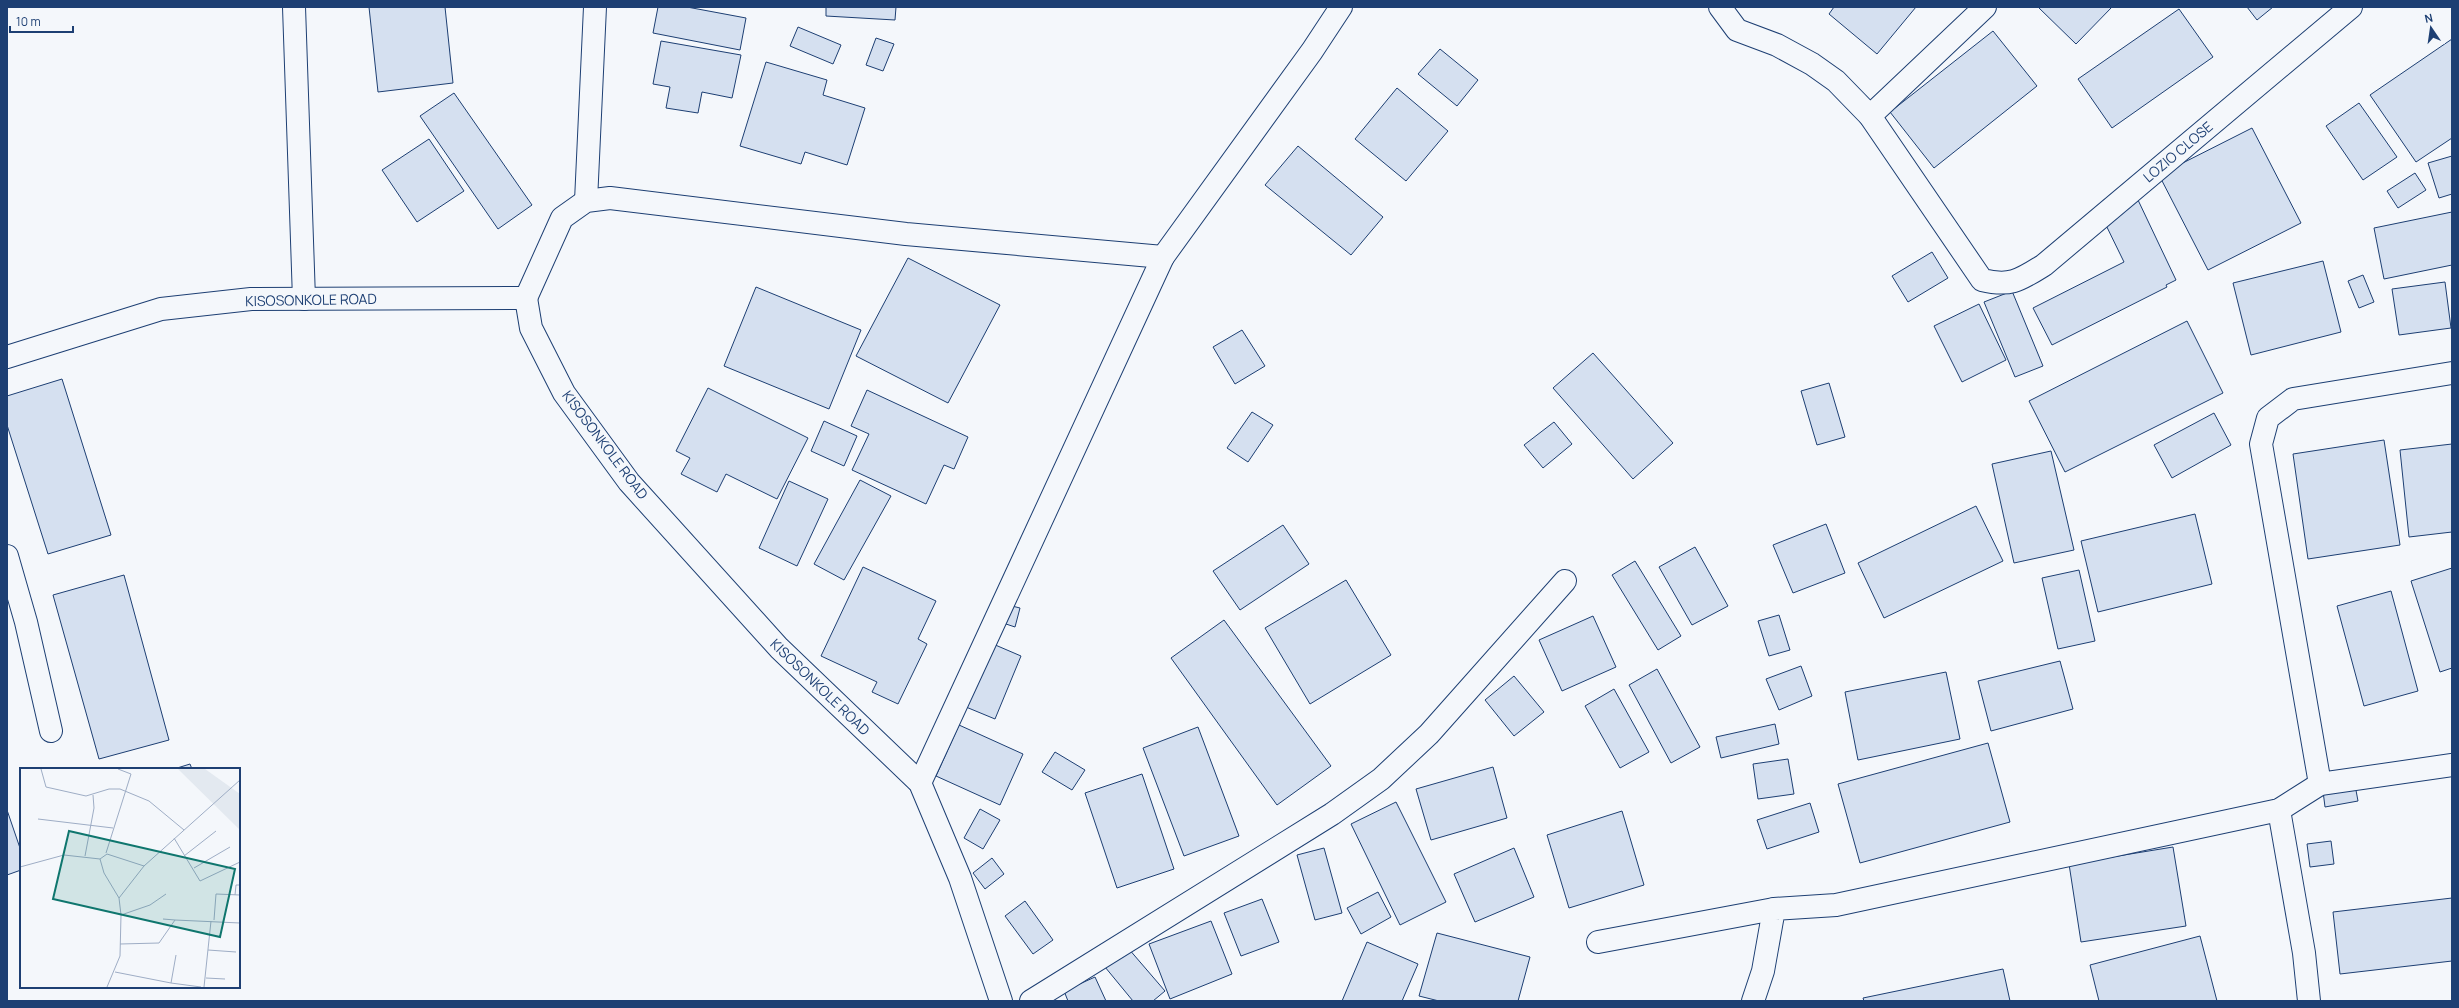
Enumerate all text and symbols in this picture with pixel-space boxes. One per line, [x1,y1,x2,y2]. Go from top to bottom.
scale bar [10,8,73,34]
north arrow [2411,8,2451,48]
text: N [2423,10,2434,26]
text: 10 m [16,13,41,30]
street label: LOZIO CLOSE [2139,117,2217,186]
street label: KISOSONKOLE ROAD [245,289,377,310]
street label: KISOSONKOLE ROAD [558,386,653,503]
street label: KISOSONKOLE ROAD [766,634,874,739]
inset map [20,768,240,988]

